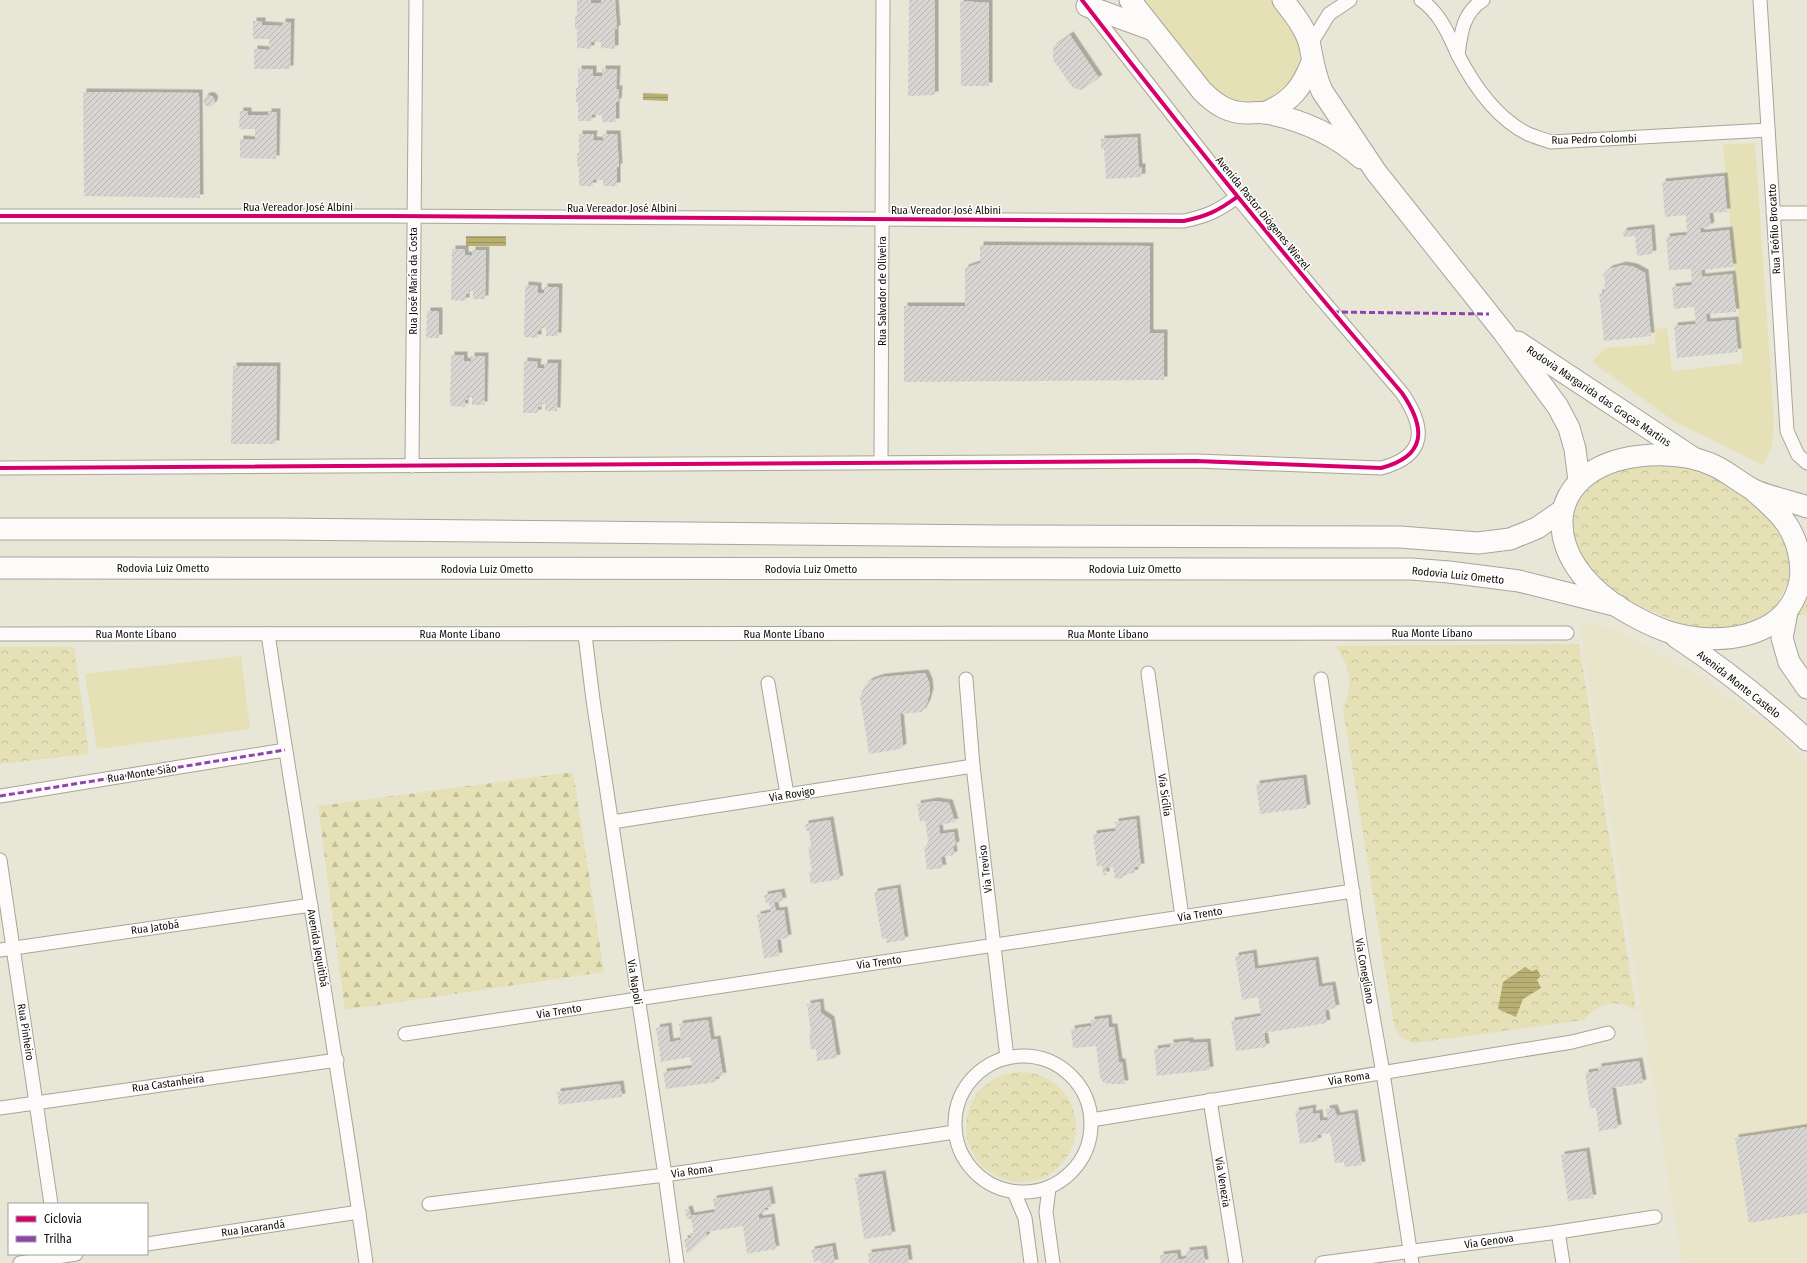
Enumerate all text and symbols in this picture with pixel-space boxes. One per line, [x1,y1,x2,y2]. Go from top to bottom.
street label: Rua Pedro Colombi [1551,132,1637,147]
street label: Avenida Pastor Diógenes Wiezel [1213,154,1312,273]
street label: Rua Teófilo Brocatto [1766,183,1783,275]
street label: Rua Vereador José Albini [243,201,353,214]
street label: Rua Vereador José Albini [567,202,677,215]
street label: Rua Vereador José Albini [891,204,1001,217]
street label: Rua José María da Costa [407,227,420,335]
street label: Rua Salvador de Oliveira [876,236,889,346]
street label: Rodovia Margarida das Graças Martins [1524,343,1674,450]
street label: Rodovia Luiz Ometto [117,562,210,575]
street label: Rodovia Luiz Ometto [441,563,534,576]
street label: Rodovia Luiz Ometto [765,563,858,576]
street label: Rodovia Luiz Ometto [1089,563,1182,576]
street label: Rodovia Luiz Ometto [1411,564,1505,587]
street label: Rua Monte Líbano [1392,627,1473,640]
street label: Rua Monte Líbano [96,628,177,641]
street label: Rua Monte Líbano [420,628,501,641]
street label: Rua Monte Líbano [744,628,825,641]
street label: Rua Monte Líbano [1068,628,1149,641]
street label: Avenida Monte Castelo [1694,648,1783,721]
street label: Rua Monte Sião [107,762,178,785]
street label: Via Sicília [1155,773,1174,817]
street label: Via Rovigo [768,784,816,805]
street label: Via Treviso [976,844,995,894]
street label: Via Trento [1177,905,1224,924]
street label: Avenida Jequitibá [304,908,331,988]
street label: Rua Jatobá [130,918,180,937]
street label: Via Conegliano [1352,937,1377,1005]
street label: Via Trento [856,953,903,972]
street label: Via Napoli [625,958,645,1006]
street label: Via Trento [536,1002,583,1021]
street label: Rua Pinheiro [15,1003,36,1062]
street label: Via Roma [1327,1069,1371,1088]
street label: Rua Castanheira [131,1072,205,1095]
street label: Via Venezia [1212,1156,1233,1208]
street label: Via Roma [670,1162,714,1181]
legend [8,1203,148,1255]
text: Ciclovia [44,1212,82,1226]
street label: Rua Jacarandá [220,1218,286,1239]
text: Trilha [44,1232,72,1246]
street label: Via Genova [1464,1232,1515,1251]

